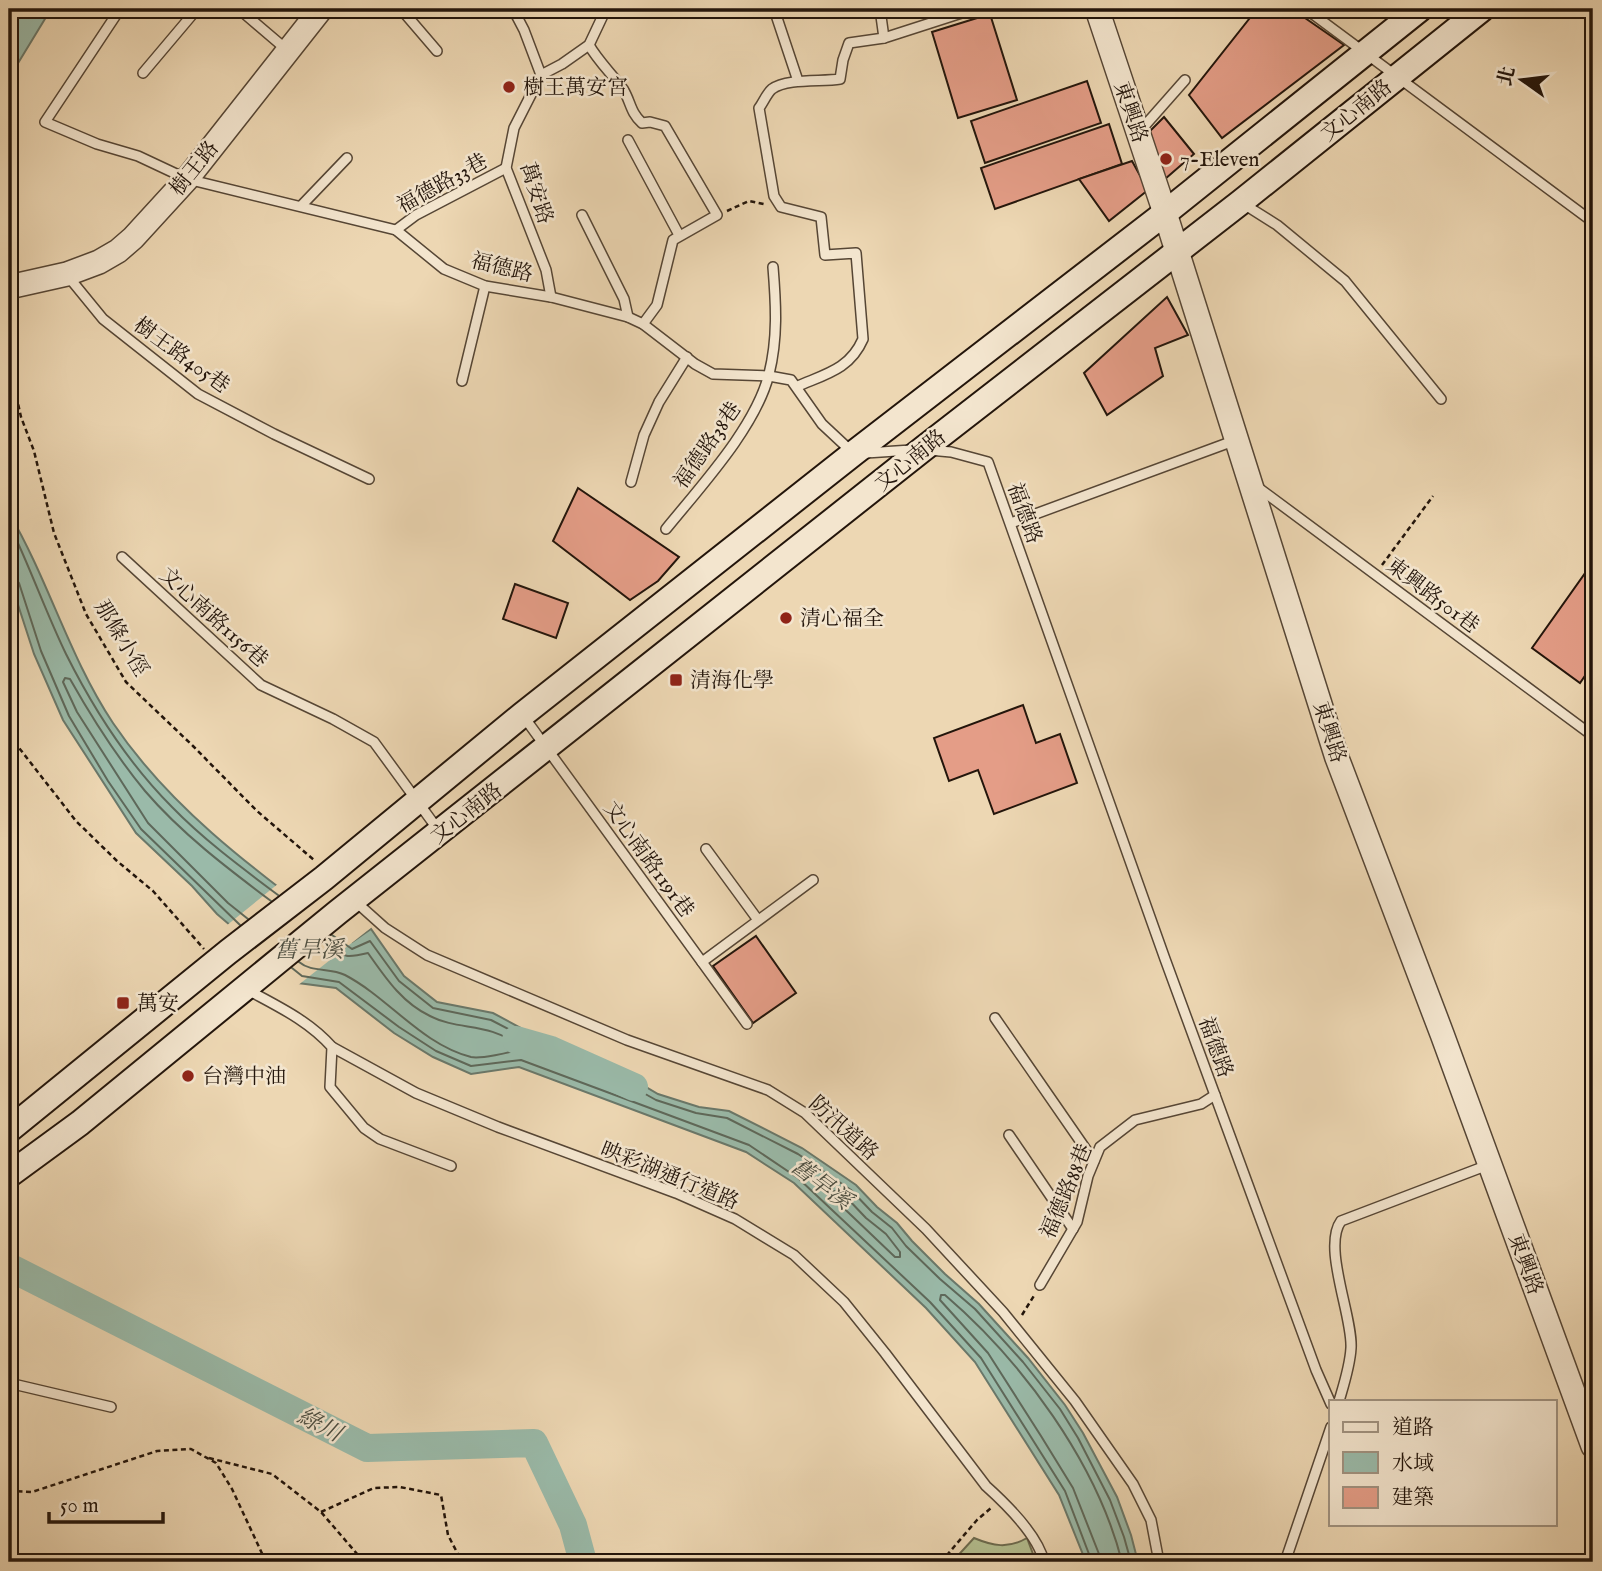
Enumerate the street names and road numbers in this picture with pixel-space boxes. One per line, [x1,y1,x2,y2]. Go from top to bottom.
street label: 文心南路 [1316,74,1398,148]
street label: 東興路 [1107,78,1153,147]
street label: 樹王路 [165,136,225,202]
street label: 福德路33巷 [393,148,493,220]
street label: 萬安路 [513,159,558,228]
street label: 福德路 [468,248,535,289]
street label: 樹王路405巷 [128,312,234,400]
street label: 福德路38巷 [668,397,748,495]
street label: 文心南路 [870,424,952,498]
street label: 福德路 [1000,479,1047,548]
street label: 東興路501巷 [1380,552,1484,640]
street label: 文心南路1156巷 [153,562,273,674]
street label: 那條小徑 [88,596,154,682]
street label: 東興路 [1306,698,1351,767]
street label: 文心南路 [426,778,508,851]
street label: 文心南路1191巷 [596,796,699,923]
street label: 福德路 [1191,1013,1238,1082]
street label: 防汛道路 [803,1091,883,1167]
street label: 映彩湖通行道路 [596,1136,743,1216]
street label: 福德路88巷 [1035,1140,1099,1243]
street label: 東興路 [1501,1230,1548,1299]

